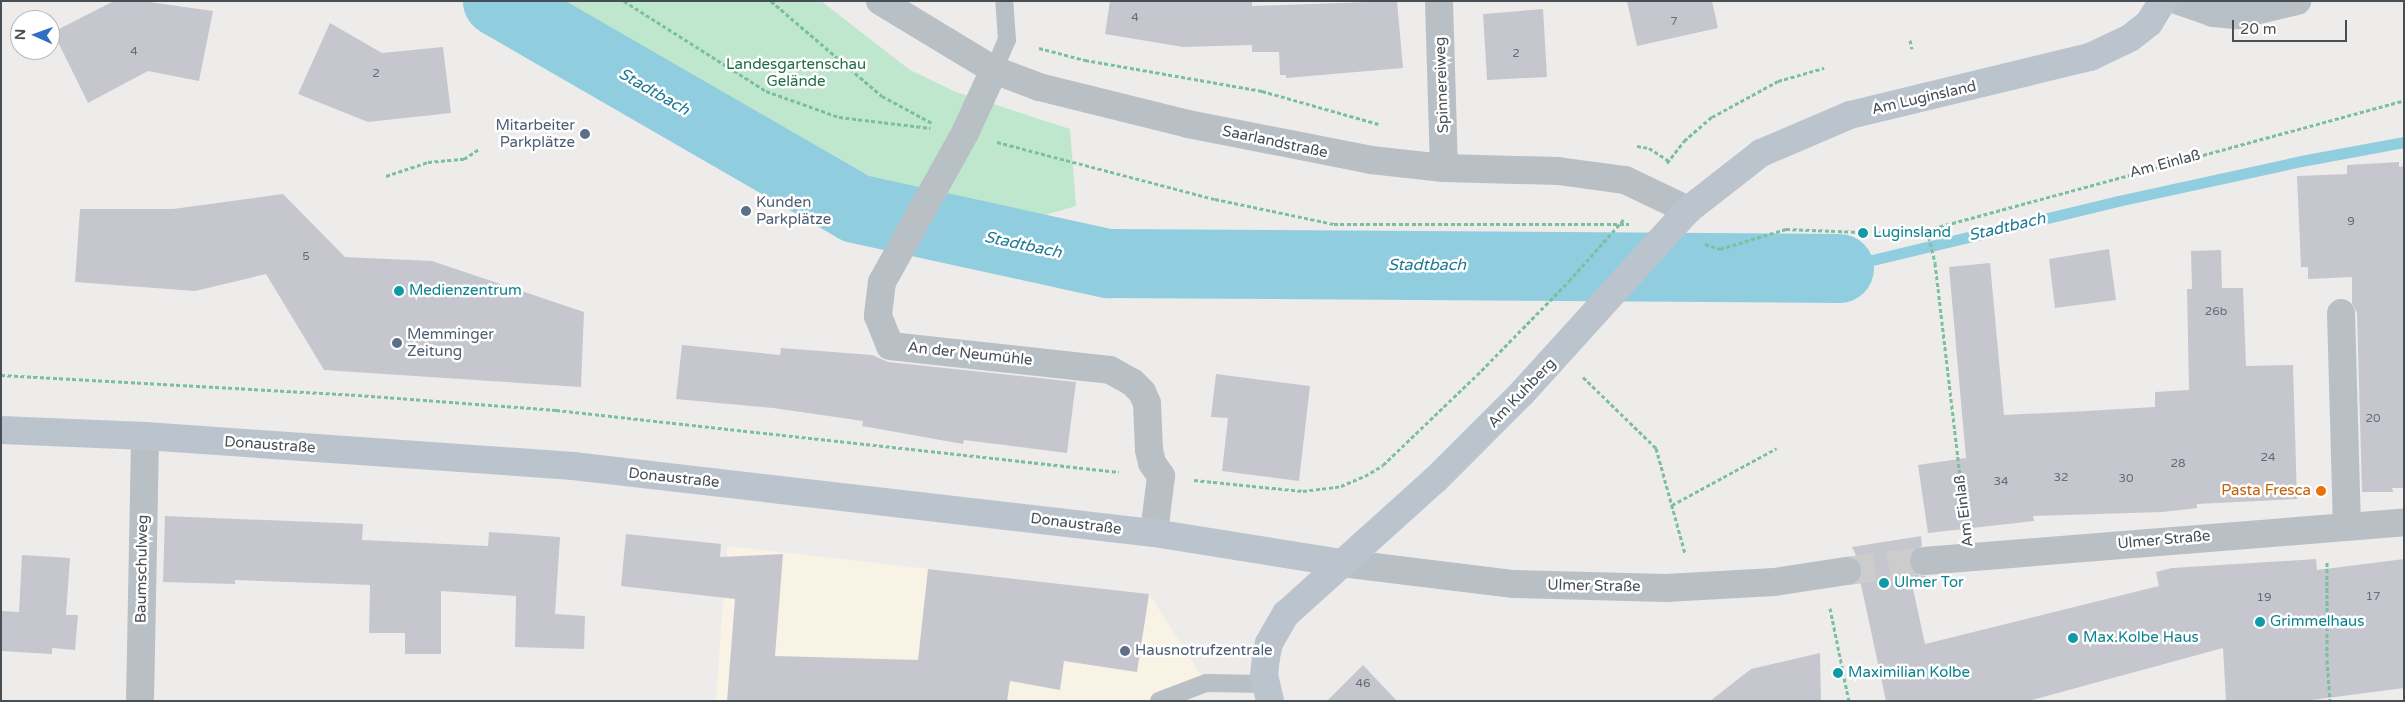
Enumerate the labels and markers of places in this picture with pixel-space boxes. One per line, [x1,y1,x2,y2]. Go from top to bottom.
place label: Mitarbeiter Parkplätze [495,116,575,151]
marker: Mitarbeiter Parkplätze [579,128,591,140]
place label: Kunden Parkplätze [756,193,831,228]
marker: Kunden Parkplätze [740,205,752,217]
place label: Luginsland [1873,224,1951,242]
marker: Luginsland [1857,227,1869,239]
place label: Medienzentrum [409,282,522,300]
marker: Medienzentrum [393,285,405,297]
place label: Memminger Zeitung [407,325,494,360]
marker: Memminger Zeitung [391,337,403,349]
place label: Pasta Fresca [2221,482,2311,500]
marker: Pasta Fresca [2315,485,2327,497]
place label: Ulmer Tor [1894,574,1964,592]
marker: Ulmer Tor [1878,577,1890,589]
place label: Grimmelhaus [2270,613,2364,631]
marker: Grimmelhaus [2254,616,2266,628]
place label: Max.Kolbe Haus [2083,629,2199,647]
marker: Max.Kolbe Haus [2067,632,2079,644]
place label: Hausnotrufzentrale [1135,642,1273,660]
marker: Hausnotrufzentrale [1119,645,1131,657]
place label: Maximilian Kolbe [1848,664,1970,682]
marker: Maximilian Kolbe [1832,667,1844,679]

